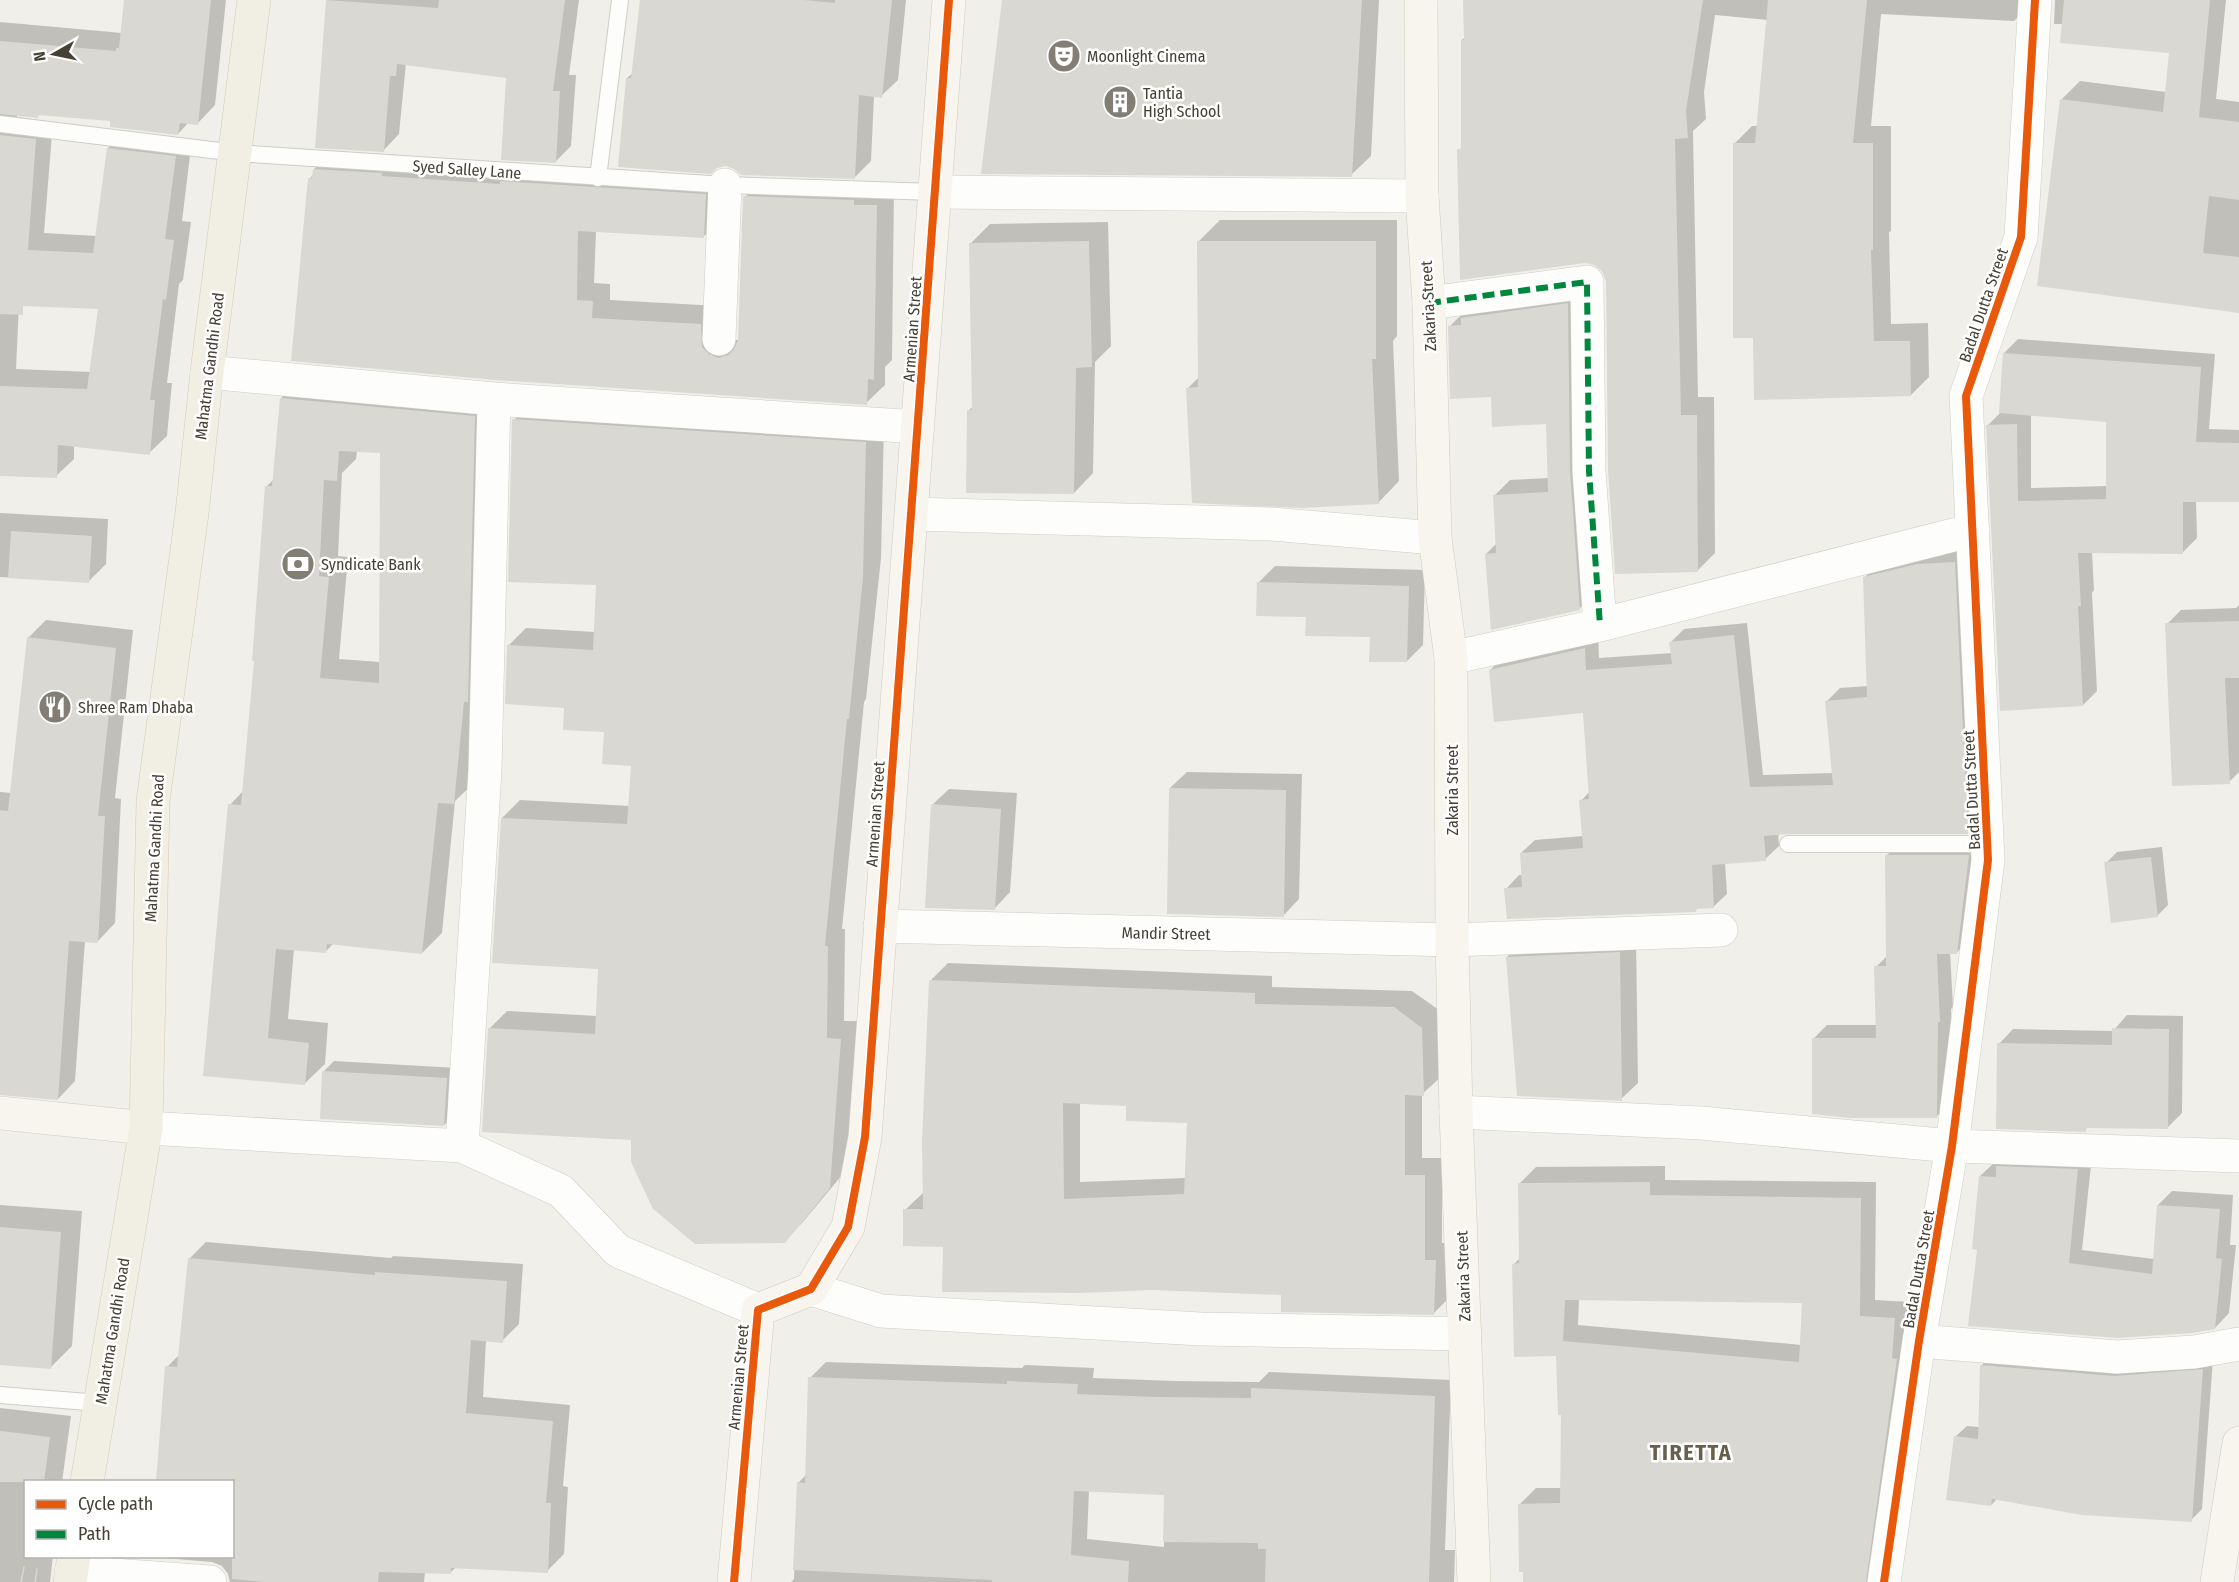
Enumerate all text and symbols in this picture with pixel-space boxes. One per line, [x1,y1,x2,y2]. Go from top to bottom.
north arrow [24,24,84,84]
theatre icon: Moonlight Cinema [1046,38,1082,74]
place label: Moonlight Cinema [1087,47,1206,66]
text: N [30,50,50,62]
building icon: Tantia High School [1102,84,1138,120]
place label: Tantia High School [1143,84,1221,121]
street label: Syed Salley Lane [412,156,522,183]
street label: Badal Dutta Street [1955,245,2012,365]
street label: Zakaria Street [1417,259,1440,352]
street label: Armenian Street [899,275,926,383]
street label: Mahatma Gandhi Road [191,291,228,441]
bank icon: Syndicate Bank [280,546,316,582]
place label: Syndicate Bank [321,555,421,574]
restaurant icon: Shree Ram Dhaba [37,689,73,725]
place label: Shree Ram Dhaba [78,698,193,717]
street label: Badal Dutta Street [1959,729,1984,850]
street label: Zakaria Street [1443,744,1462,835]
street label: Armenian Street [862,760,889,868]
street label: Mahatma Gandhi Road [141,774,168,922]
street label: Mandir Street [1121,923,1211,944]
street label: Badal Dutta Street [1899,1208,1938,1330]
street label: Zakaria Street [1452,1230,1475,1322]
street label: Mahatma Gandhi Road [92,1256,133,1406]
street label: Armenian Street [724,1323,753,1431]
district label: TIRETTA [1650,1439,1732,1466]
legend [24,1480,234,1558]
text: Cycle path [78,1493,153,1515]
text: Path [78,1523,111,1545]

